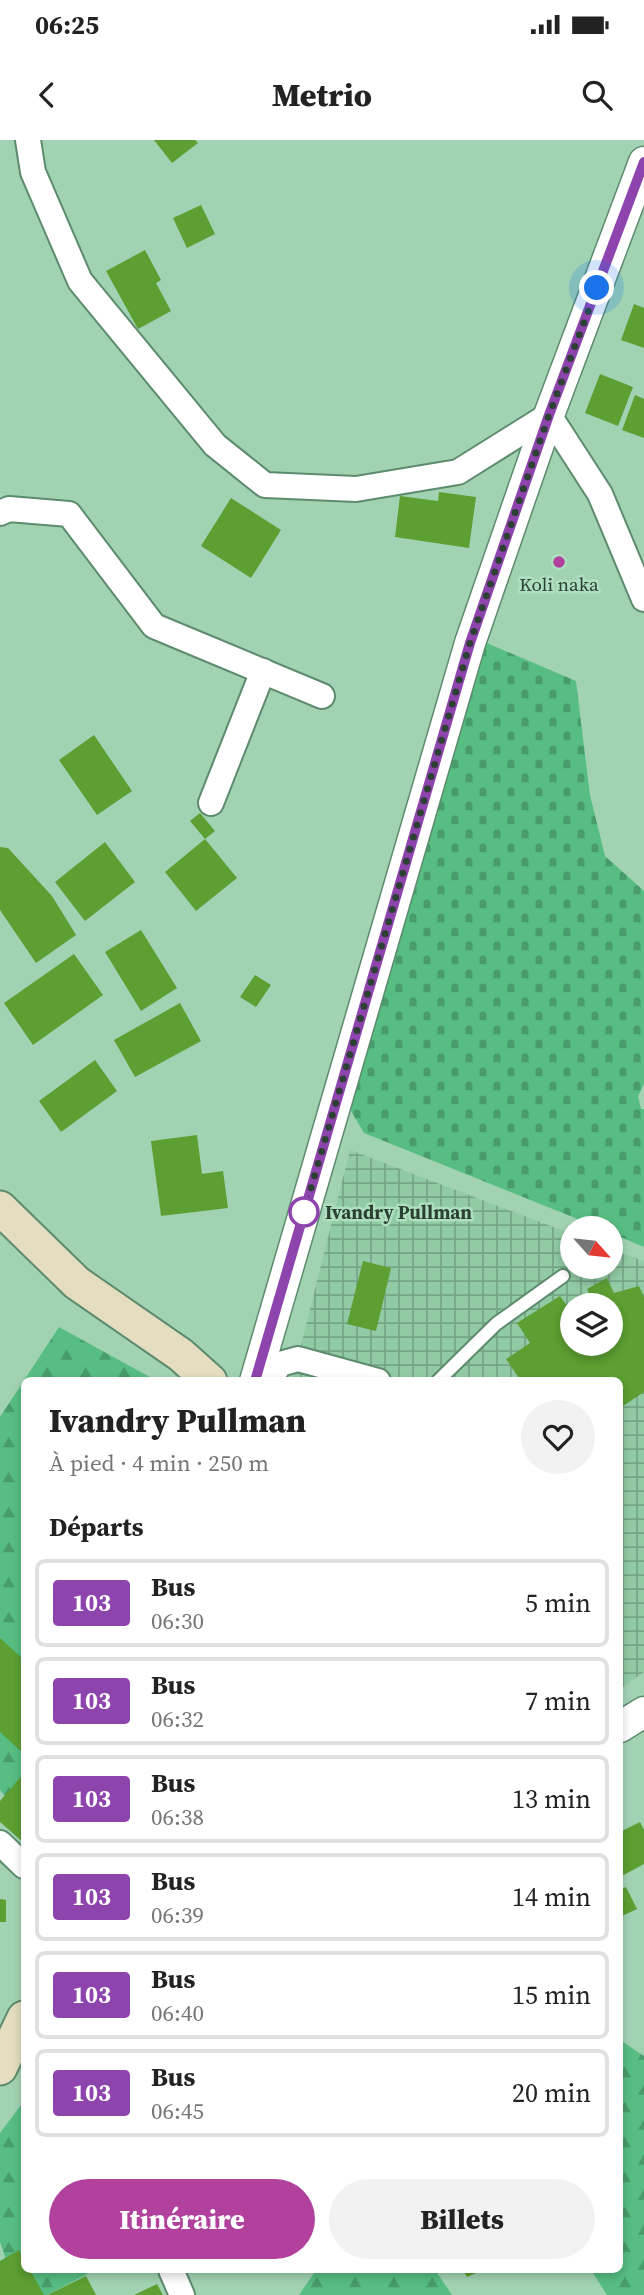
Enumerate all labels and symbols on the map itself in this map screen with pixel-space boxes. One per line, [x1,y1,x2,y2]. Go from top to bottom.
your location [579,270,614,305]
marker: Koli naka [551,554,567,570]
place label: Koli naka [519,571,599,597]
marker: Ivandry Pullman [289,1197,319,1227]
place label: Ivandry Pullman [325,1199,472,1225]
north arrow [560,1216,623,1279]

